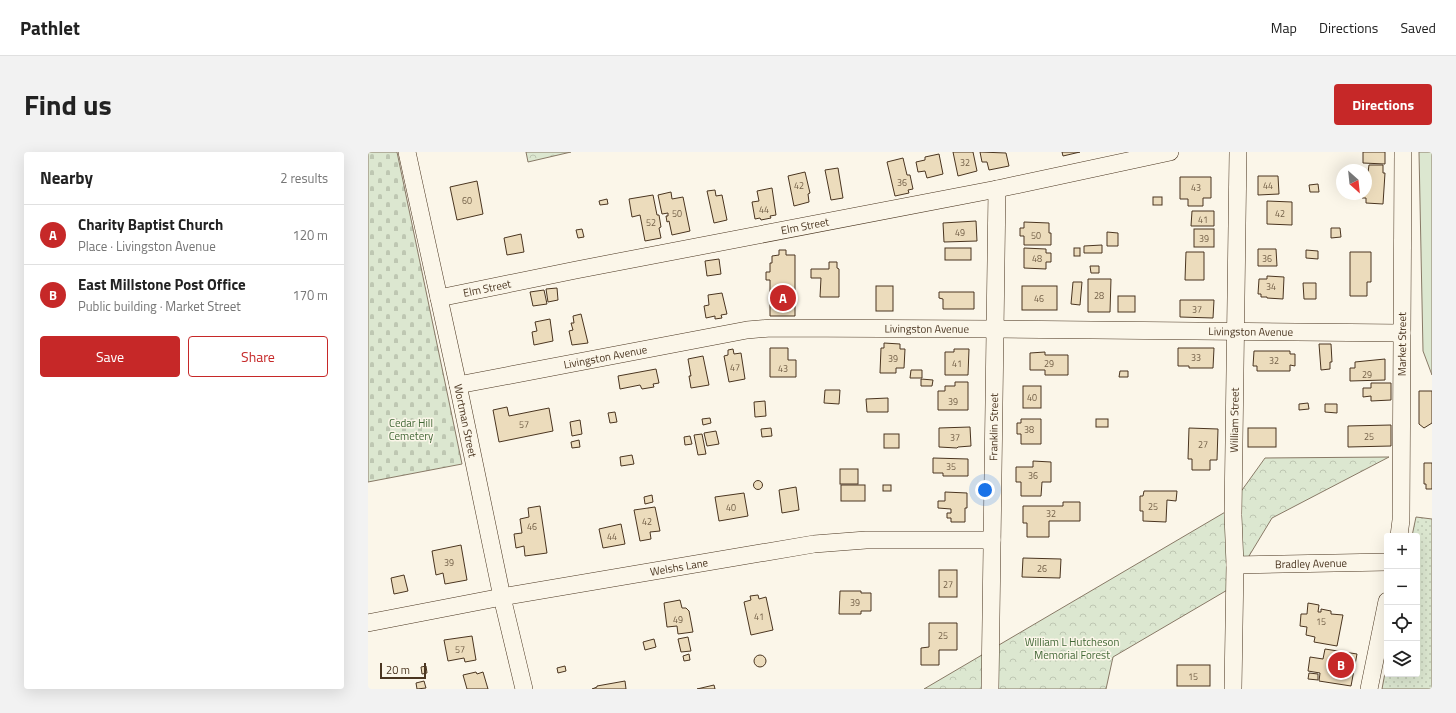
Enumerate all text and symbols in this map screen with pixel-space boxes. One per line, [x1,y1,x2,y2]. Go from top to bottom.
text: Pathlet [20,13,80,42]
text: Map [1271,17,1297,38]
text: Directions [1319,17,1378,38]
text: Saved [1400,17,1436,38]
text: Find us [24,83,112,126]
button: Directions [1334,84,1432,125]
house number: 32 [960,156,970,169]
north arrow [1336,164,1372,200]
text: Nearby [40,165,93,191]
text: 2 results [280,168,328,188]
house number: 36 [897,176,907,189]
house number: 42 [794,179,804,192]
house number: 44 [1263,179,1273,192]
house number: 43 [1191,181,1201,194]
house number: 60 [462,194,472,207]
house number: 44 [759,203,769,216]
house number: 50 [672,207,682,220]
house number: 42 [1275,207,1285,220]
text: Charity Baptist Church [78,213,223,236]
street label: Elm Street [780,213,831,238]
house number: 41 [1198,213,1208,226]
house number: 52 [646,216,656,229]
text: A [49,225,57,245]
text: 120 m [292,225,328,245]
house number: 49 [955,226,965,239]
house number: 50 [1031,229,1041,242]
house number: 39 [1199,232,1209,245]
text: Place · Livingston Avenue [78,236,216,256]
house number: 48 [1032,252,1042,265]
house number: 36 [1262,252,1272,265]
text: East Millstone Post Office [78,273,246,296]
street label: Elm Street [462,275,513,301]
house number: 34 [1266,280,1276,293]
pin: A [770,283,796,313]
text: B [49,285,57,305]
text: 170 m [292,285,328,305]
house number: 28 [1094,289,1104,302]
house number: 46 [1034,292,1044,305]
text: Public building · Market Street [78,296,241,316]
house number: 37 [1192,303,1202,316]
street label: Market Street [1394,312,1410,376]
street label: Livingston Avenue [884,321,970,337]
street label: Livingston Avenue [1208,323,1294,340]
button: Save [40,336,180,377]
button: Share [188,336,328,377]
street label: Livingston Avenue [562,341,649,373]
house number: 33 [1191,351,1201,364]
house number: 39 [888,352,898,365]
house number: 32 [1269,354,1279,367]
house number: 41 [952,357,962,370]
house number: 29 [1044,357,1054,370]
house number: 47 [730,361,740,374]
house number: 43 [778,362,788,375]
house number: 29 [1362,368,1372,381]
street label: Wortman Street [450,383,481,459]
street label: William Street [1226,387,1243,453]
house number: 40 [1027,391,1037,404]
street label: Franklin Street [985,393,1002,461]
house number: 39 [948,395,958,408]
park label: Cedar Hill Cemetery [389,415,434,444]
house number: 57 [519,418,529,431]
house number: 38 [1024,423,1034,436]
house number: 25 [1364,430,1374,443]
house number: 37 [950,431,960,444]
house number: 27 [1198,438,1208,451]
house number: 35 [946,460,956,473]
house number: 36 [1028,469,1038,482]
your location [975,480,995,500]
house number: 25 [1148,500,1158,513]
house number: 40 [726,501,736,514]
house number: 32 [1046,507,1056,520]
house number: 42 [642,515,652,528]
house number: 46 [527,520,537,533]
house number: 44 [607,530,617,543]
map controls [1384,533,1420,677]
button: + [1384,533,1420,569]
street label: Welshs Lane [649,554,710,580]
street label: Bradley Avenue [1275,555,1348,572]
house number: 39 [444,556,454,569]
house number: 26 [1037,562,1047,575]
button: − [1384,569,1420,605]
house number: 27 [943,578,953,591]
house number: 39 [850,596,860,609]
button: locate [1384,605,1420,641]
house number: 41 [754,610,764,623]
house number: 49 [673,613,683,626]
house number: 15 [1316,615,1326,628]
house number: 25 [938,629,948,642]
park label: William L Hutcheson Memorial Forest [1025,634,1119,663]
button: layers [1384,641,1420,677]
house number: 57 [455,643,465,656]
pin: B [1328,650,1354,680]
scale bar [380,661,426,680]
text: 20 m [386,662,410,678]
house number: 15 [1188,670,1198,683]

